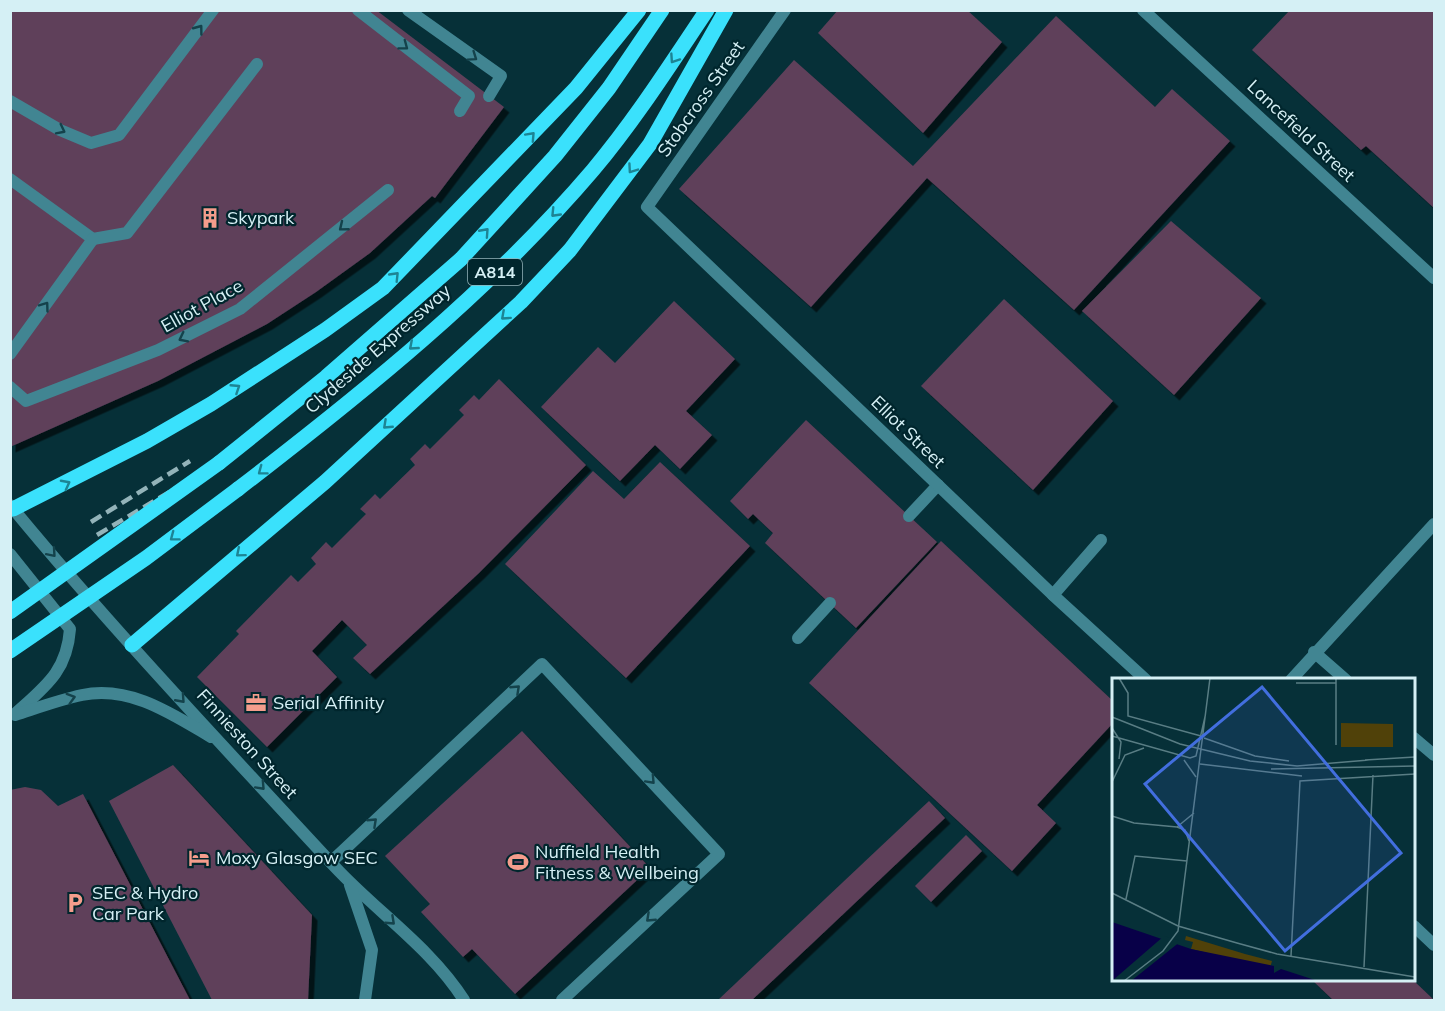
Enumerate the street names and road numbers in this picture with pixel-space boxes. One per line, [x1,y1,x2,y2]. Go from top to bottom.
street label: Stobcross Street [652,36,749,161]
street label: Lancefield Street [1243,75,1360,187]
road number: A814 [468,259,522,285]
street label: Elliot Place [157,274,247,337]
street label: Clydeside Expressway [300,279,456,418]
street label: Elliot Street [866,391,950,473]
street label: Finnieston Street [192,684,303,803]

